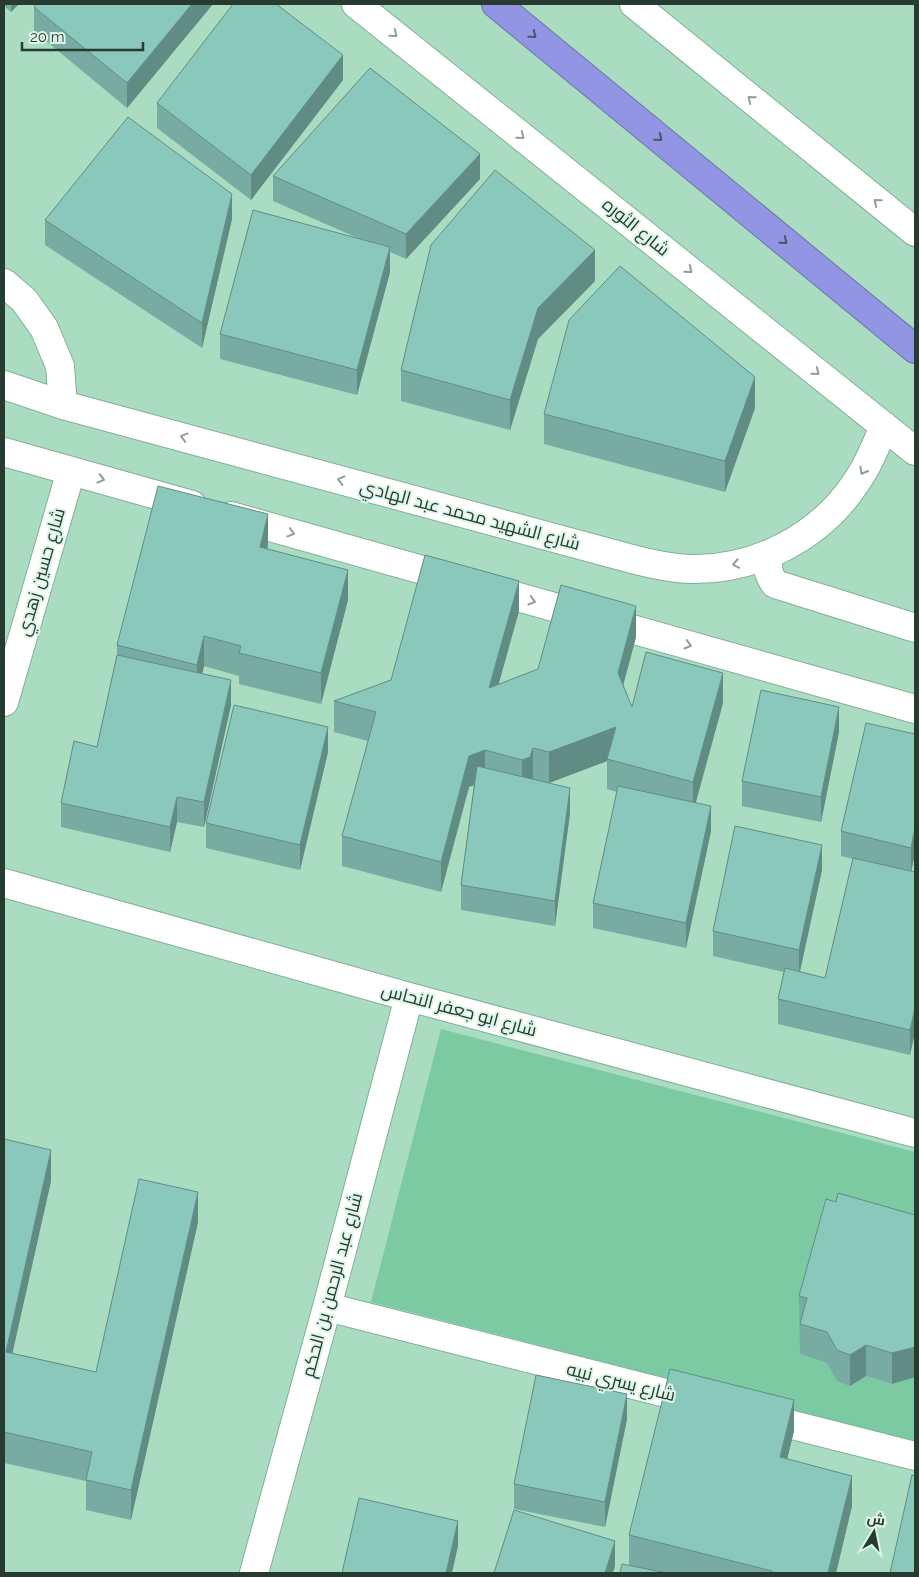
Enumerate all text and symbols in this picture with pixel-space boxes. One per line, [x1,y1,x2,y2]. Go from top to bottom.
scale bar [22,20,144,52]
text: 20 m [30,28,65,46]
one-way arrow [389,29,398,38]
one-way arrow [528,29,537,38]
one-way arrow [748,96,757,105]
one-way arrow [515,130,524,138]
one-way arrow [653,132,662,141]
street label: شارع الثوره [597,193,674,262]
one-way arrow [874,198,883,207]
one-way arrow [779,236,788,245]
one-way arrow [683,265,692,273]
one-way arrow [810,366,820,375]
one-way arrow [180,433,189,443]
one-way arrow [860,465,870,474]
one-way arrow [97,474,105,484]
one-way arrow [336,475,345,486]
street label: شارع الشهيد محمد عبد الهادي [357,475,582,558]
street label: شارع حسين زهدي [12,505,73,639]
one-way arrow [287,527,296,538]
one-way arrow [732,558,741,569]
one-way arrow [527,595,536,605]
one-way arrow [684,639,692,649]
street label: شارع ابو جعفر النحاس [379,979,539,1042]
street label: شارع عبد الرحمن بن الحكم [297,1190,368,1380]
street label: شارع يسري نبيه [564,1358,678,1409]
north arrow [849,1507,899,1557]
text: ش [866,1510,887,1530]

